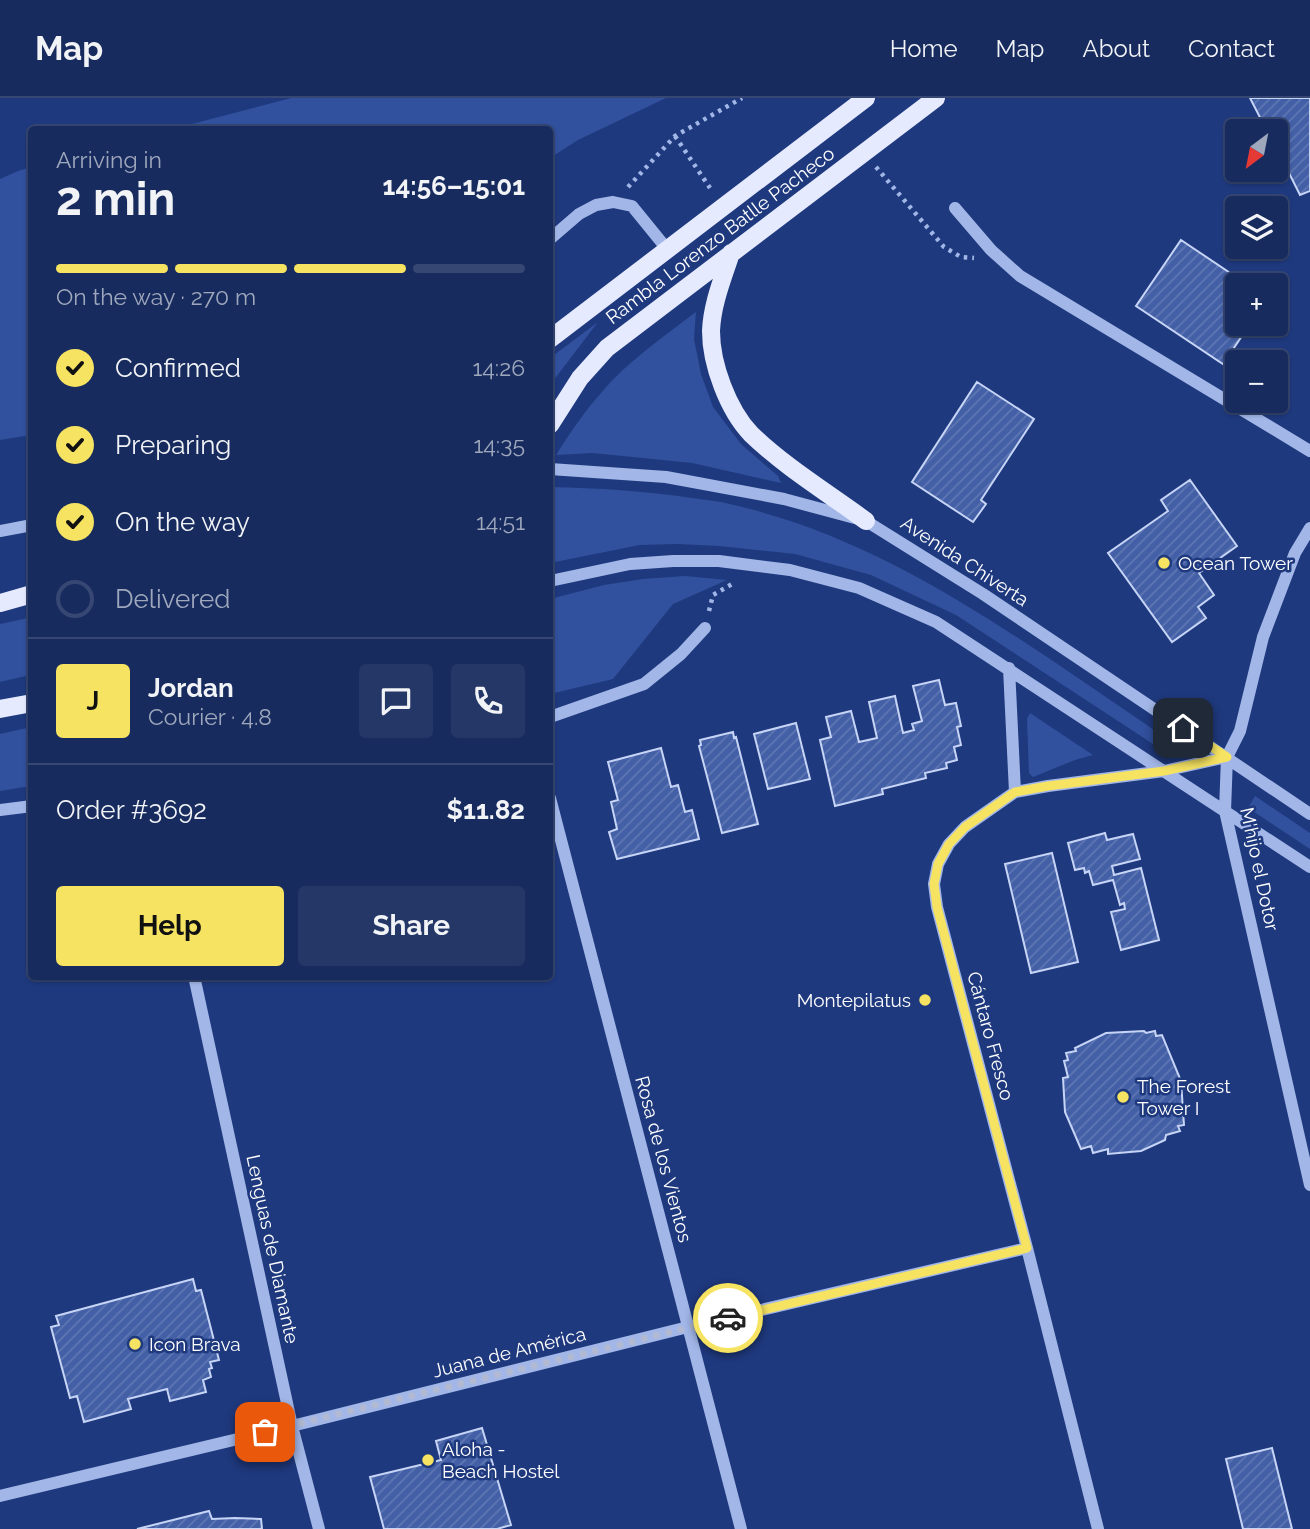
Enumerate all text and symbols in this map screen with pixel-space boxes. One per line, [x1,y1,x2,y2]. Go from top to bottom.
text: Map [35,29,103,68]
text: Home [890,34,958,63]
text: Map [996,34,1044,63]
text: About [1082,34,1150,63]
text: Contact [1188,34,1275,63]
north arrow [1225,119,1288,182]
map controls [1225,119,1288,413]
street label: Rambla Lorenzo Batlle Pacheco [601,142,839,328]
text: Arriving in [56,146,162,173]
text: 14:56–15:01 [383,171,525,201]
text: 2 min [56,172,175,226]
button: layers [1225,196,1288,259]
button: + [1225,273,1288,336]
text: On the way · 270 m [56,283,256,310]
icon: check [56,349,94,387]
button: − [1225,350,1288,413]
text: Confirmed [115,353,241,383]
text: 14:26 [472,354,525,381]
icon: check [56,426,94,464]
text: Preparing [115,430,231,460]
text: 14:35 [473,431,525,458]
icon: check [56,503,94,541]
text: On the way [115,507,250,537]
text: 14:51 [476,508,525,535]
street label: Avenida Chiverta [897,511,1033,611]
place label: Ocean Tower [1178,552,1293,574]
marker: Ocean Tower [1156,555,1172,571]
text: Delivered [115,584,230,614]
button: chat [359,664,433,738]
button: phone [451,664,525,738]
text: Jordan [148,673,234,703]
text: J [87,686,99,716]
pin [1153,698,1213,758]
text: Courier · 4.8 [148,703,272,730]
icon: home [1164,709,1202,747]
text: Order #3692 [56,795,207,825]
text: $11.82 [447,795,525,825]
street label: M'hijo el Dotor [1236,805,1284,933]
button: Help [56,886,284,966]
button: Share [298,886,525,966]
street label: Cántaro Fresco [963,969,1019,1103]
place label: Montepilatus [797,989,911,1011]
marker: Montepilatus [917,992,933,1008]
street label: Rosa de los Vientos [631,1073,697,1245]
place label: The Forest Tower I [1137,1075,1231,1119]
marker: The Forest Tower I [1115,1089,1131,1105]
street label: Lenguas de Diamante [242,1153,304,1345]
courier [693,1283,763,1353]
icon: car [709,1299,747,1337]
street label: Juana de América [430,1322,588,1382]
place label: Icon Brava [149,1333,241,1355]
marker: Icon Brava [127,1336,143,1352]
pin [235,1402,295,1462]
icon: bag [246,1413,284,1451]
place label: Aloha - Beach Hostel [442,1438,560,1482]
marker: Aloha - Beach Hostel [420,1452,436,1468]

